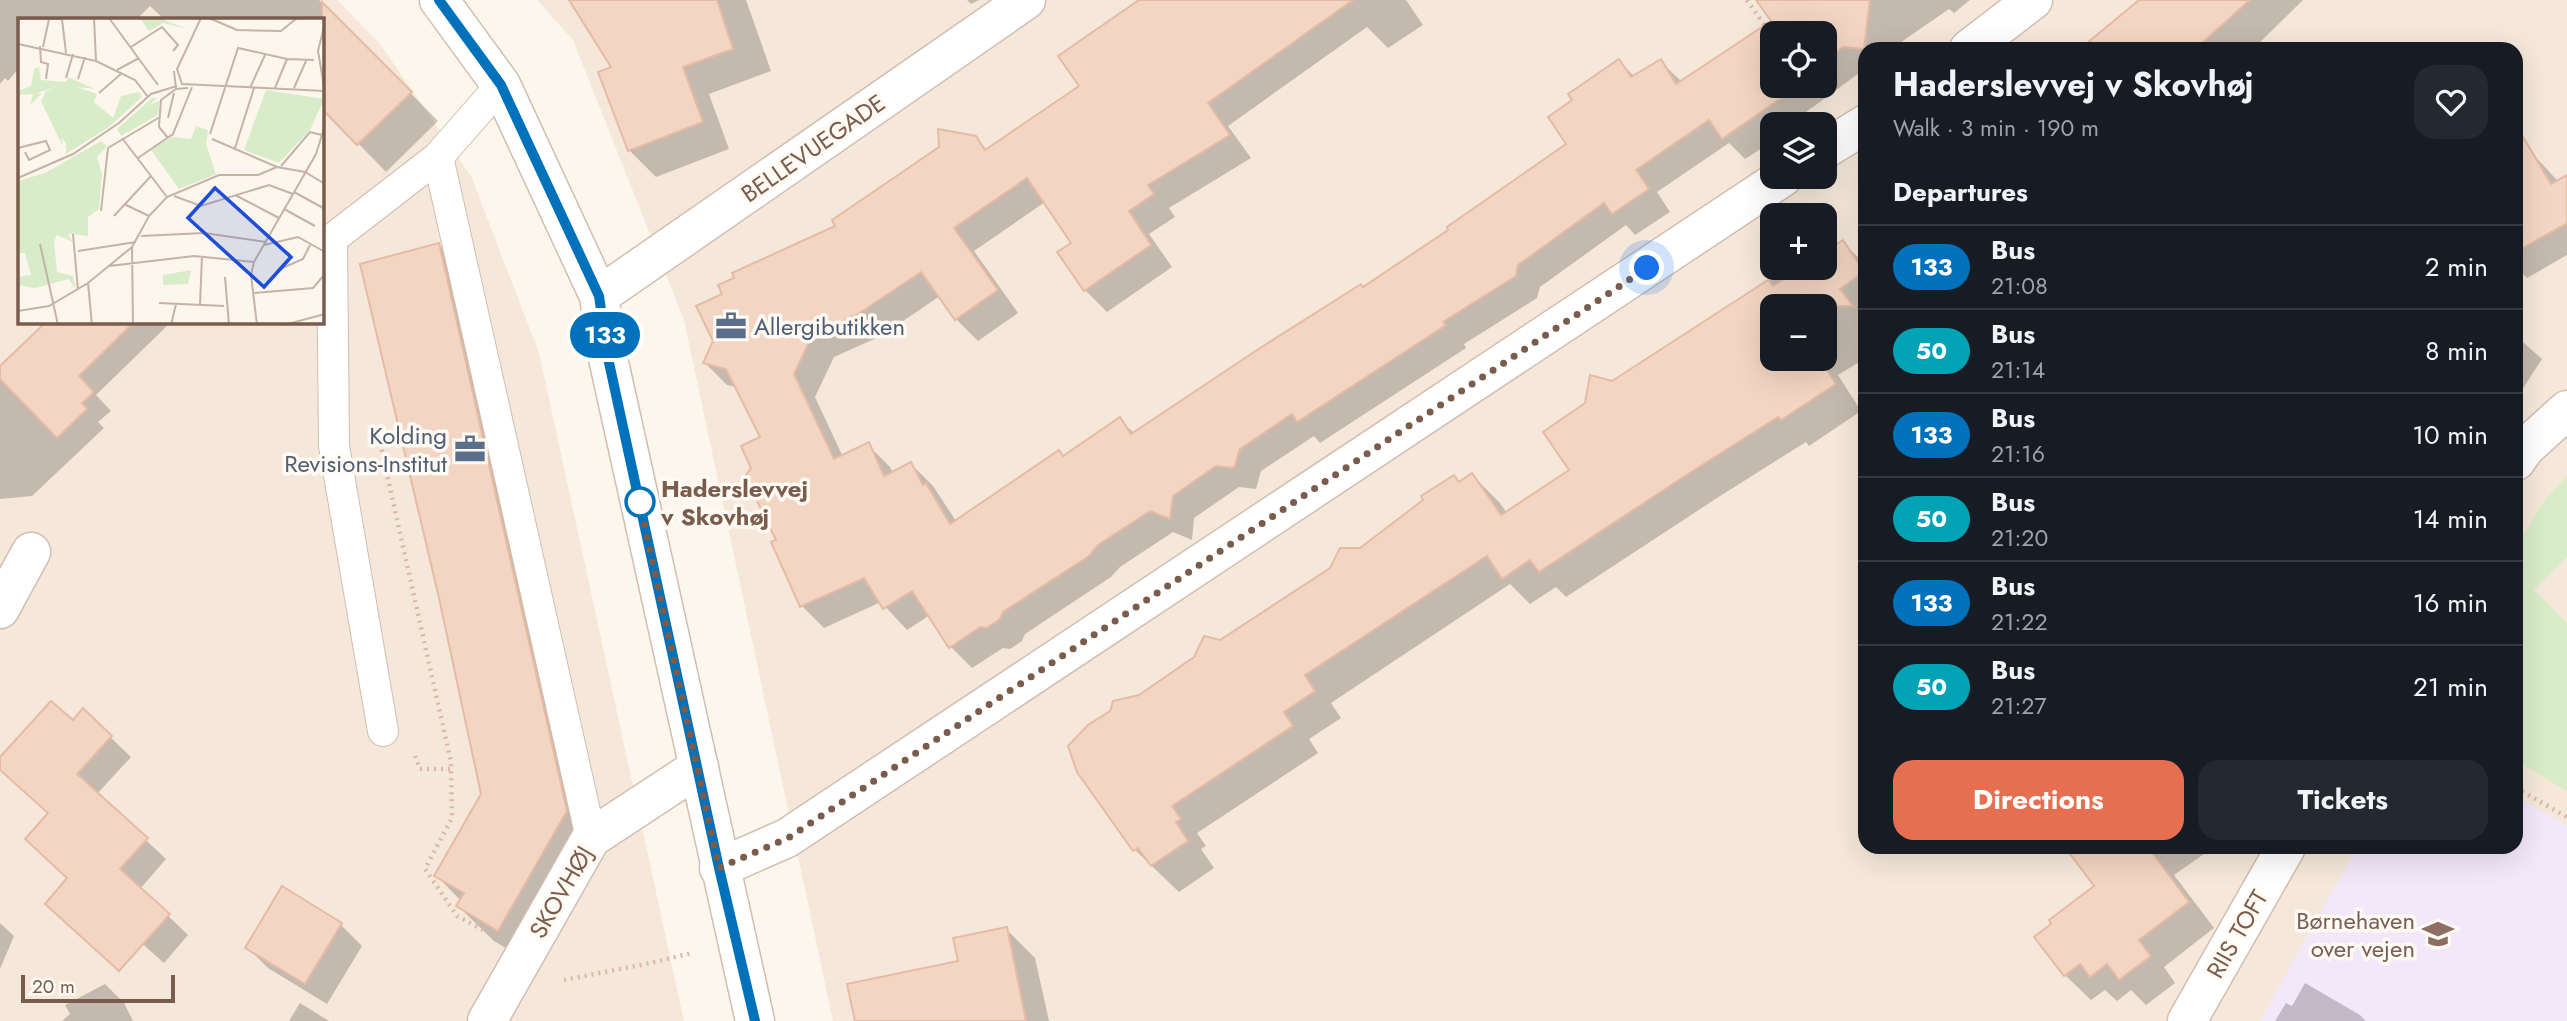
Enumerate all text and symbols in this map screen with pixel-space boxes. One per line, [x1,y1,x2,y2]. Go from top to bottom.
inset map [18,18,324,324]
map controls [1760,21,1837,371]
button: locate [1760,21,1837,98]
text: Haderslevvej v Skovhøj [1893,61,2254,108]
button: heart [2414,65,2488,139]
street label: BELLEVUEGADE [734,85,892,211]
text: Walk · 3 min · 190 m [1893,111,2099,145]
button: layers [1760,112,1837,189]
text: Departures [1893,173,2028,211]
button: + [1760,203,1837,280]
text: Bus [1991,231,2035,269]
text: 2 min [2425,248,2488,286]
text: 133 [1910,249,1953,284]
your location [1629,250,1664,285]
text: 21:08 [1991,269,2048,303]
button: − [1760,294,1837,371]
office icon: Allergibutikken [714,309,748,343]
place label: Allergibutikken [754,309,905,344]
line badge: 133 [565,312,645,358]
text: Bus [1991,315,2035,353]
text: 133 [584,317,626,352]
text: 8 min [2425,332,2488,370]
text: 50 [1916,333,1947,368]
text: 21:14 [1991,353,2045,387]
text: Bus [1991,399,2035,437]
text: 10 min [2412,416,2488,454]
text: 133 [1910,417,1953,452]
place label: Kolding Revisions-Institut [284,418,447,481]
office icon: Kolding Revisions-Institut [453,432,487,466]
text: 21:16 [1991,437,2045,471]
place label: Haderslevvej v Skovhøj [660,471,808,534]
text: Bus [1991,483,2035,521]
marker: Haderslevvej v Skovhøj [625,487,655,517]
text: 14 min [2413,500,2488,538]
text: 50 [1916,501,1947,536]
text: 21:20 [1991,521,2048,555]
text: Bus [1991,567,2035,605]
text: 16 min [2413,584,2488,622]
text: 133 [1910,585,1953,620]
text: 21:22 [1991,605,2048,639]
text: Bus [1991,651,2035,689]
text: 21 min [2413,668,2488,706]
text: 50 [1916,669,1947,704]
text: 21:27 [1991,689,2047,723]
button: Directions [1893,760,2184,840]
button: Tickets [2198,760,2488,840]
street label: SKOVHØJ [520,839,602,945]
street label: RIIS TOFT [2198,883,2276,985]
place label: Børnehaven over vejen [2296,903,2415,966]
school or university icon: Børnehaven over vejen [2421,917,2455,951]
scale bar [21,972,175,1004]
text: 20 m [32,973,75,1000]

